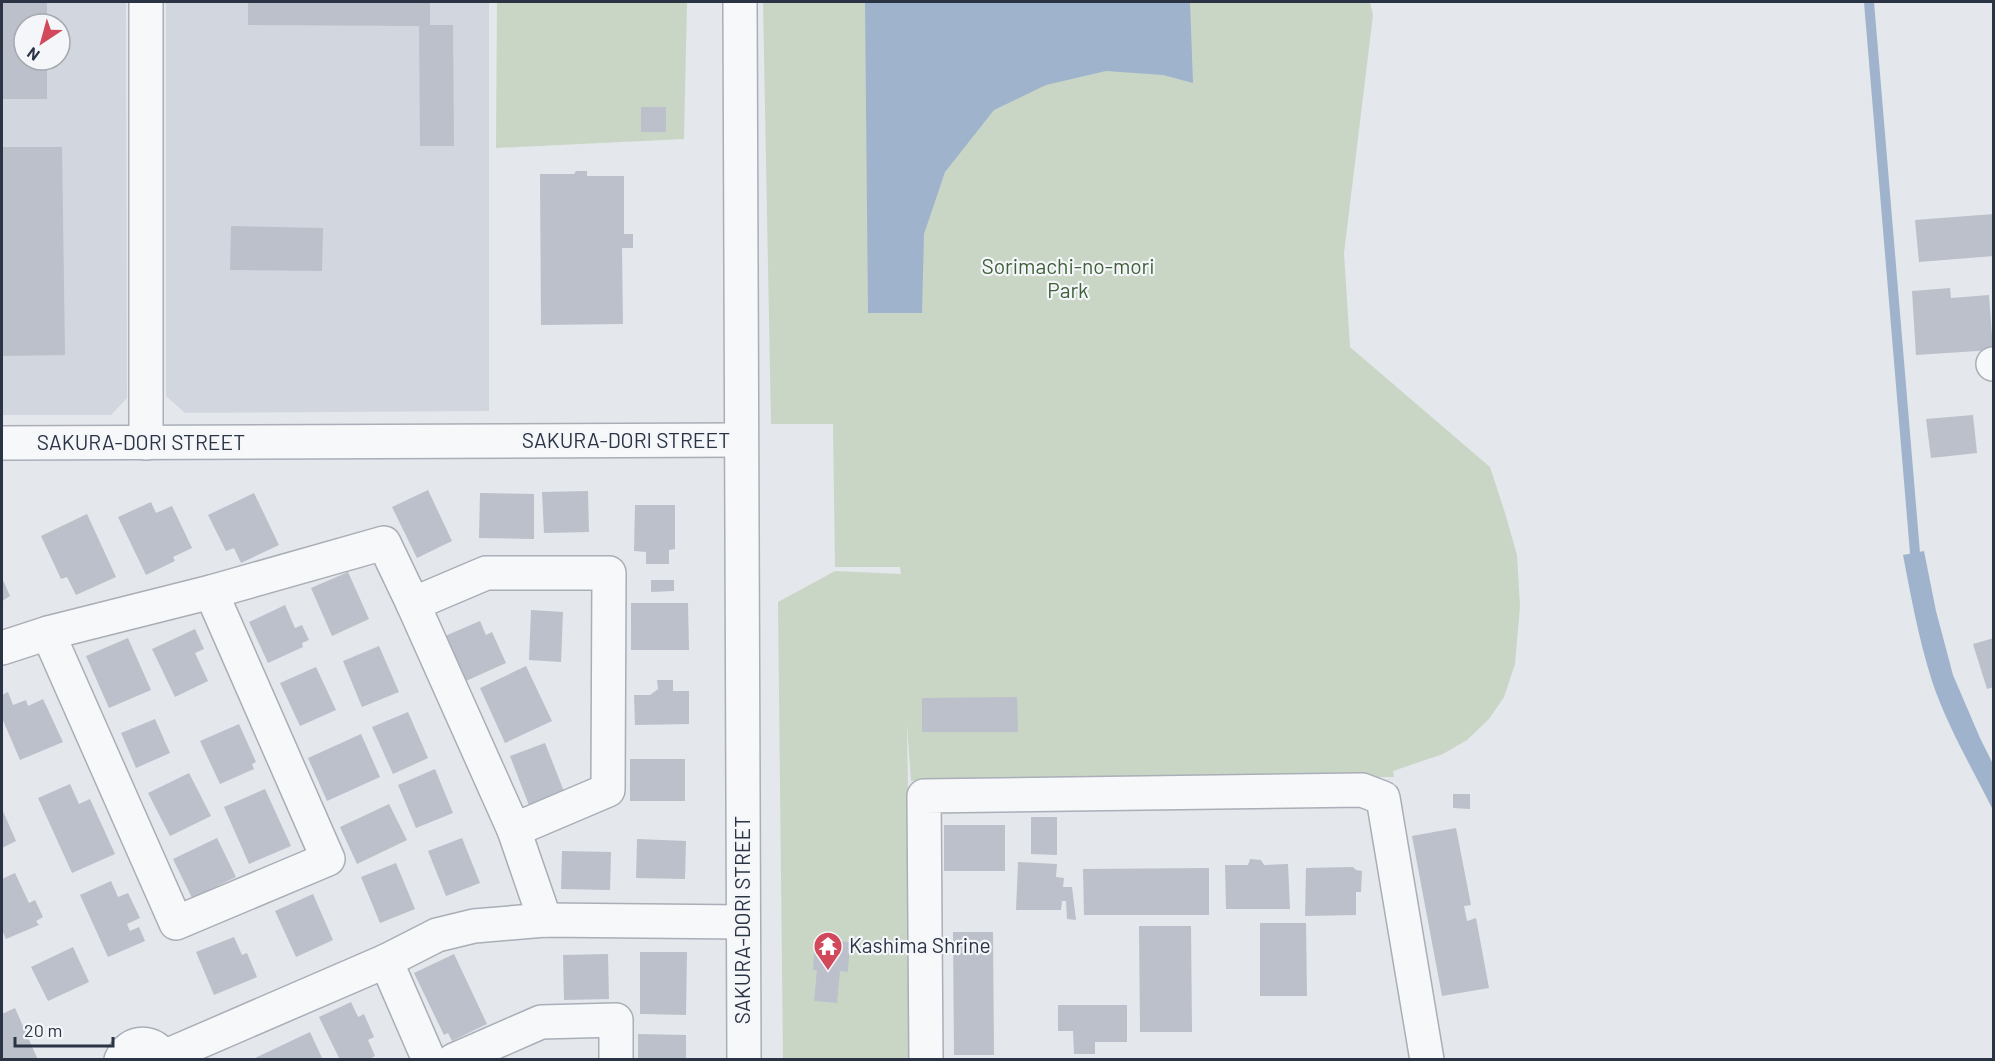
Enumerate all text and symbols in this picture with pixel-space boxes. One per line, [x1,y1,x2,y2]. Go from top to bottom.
north arrow [12,12,72,72]
text: N [23,44,43,65]
park label: Sorimachi-no-mori Park [981,253,1155,302]
street label: SAKURA-DORI STREET [522,427,730,452]
street label: SAKURA-DORI STREET [37,429,245,454]
street label: SAKURA-DORI STREET [729,816,754,1024]
temple icon: Kashima Shrine [812,930,844,972]
place label: Kashima Shrine [849,932,991,957]
scale bar [15,1010,112,1048]
text: 20 m [24,1019,62,1041]

